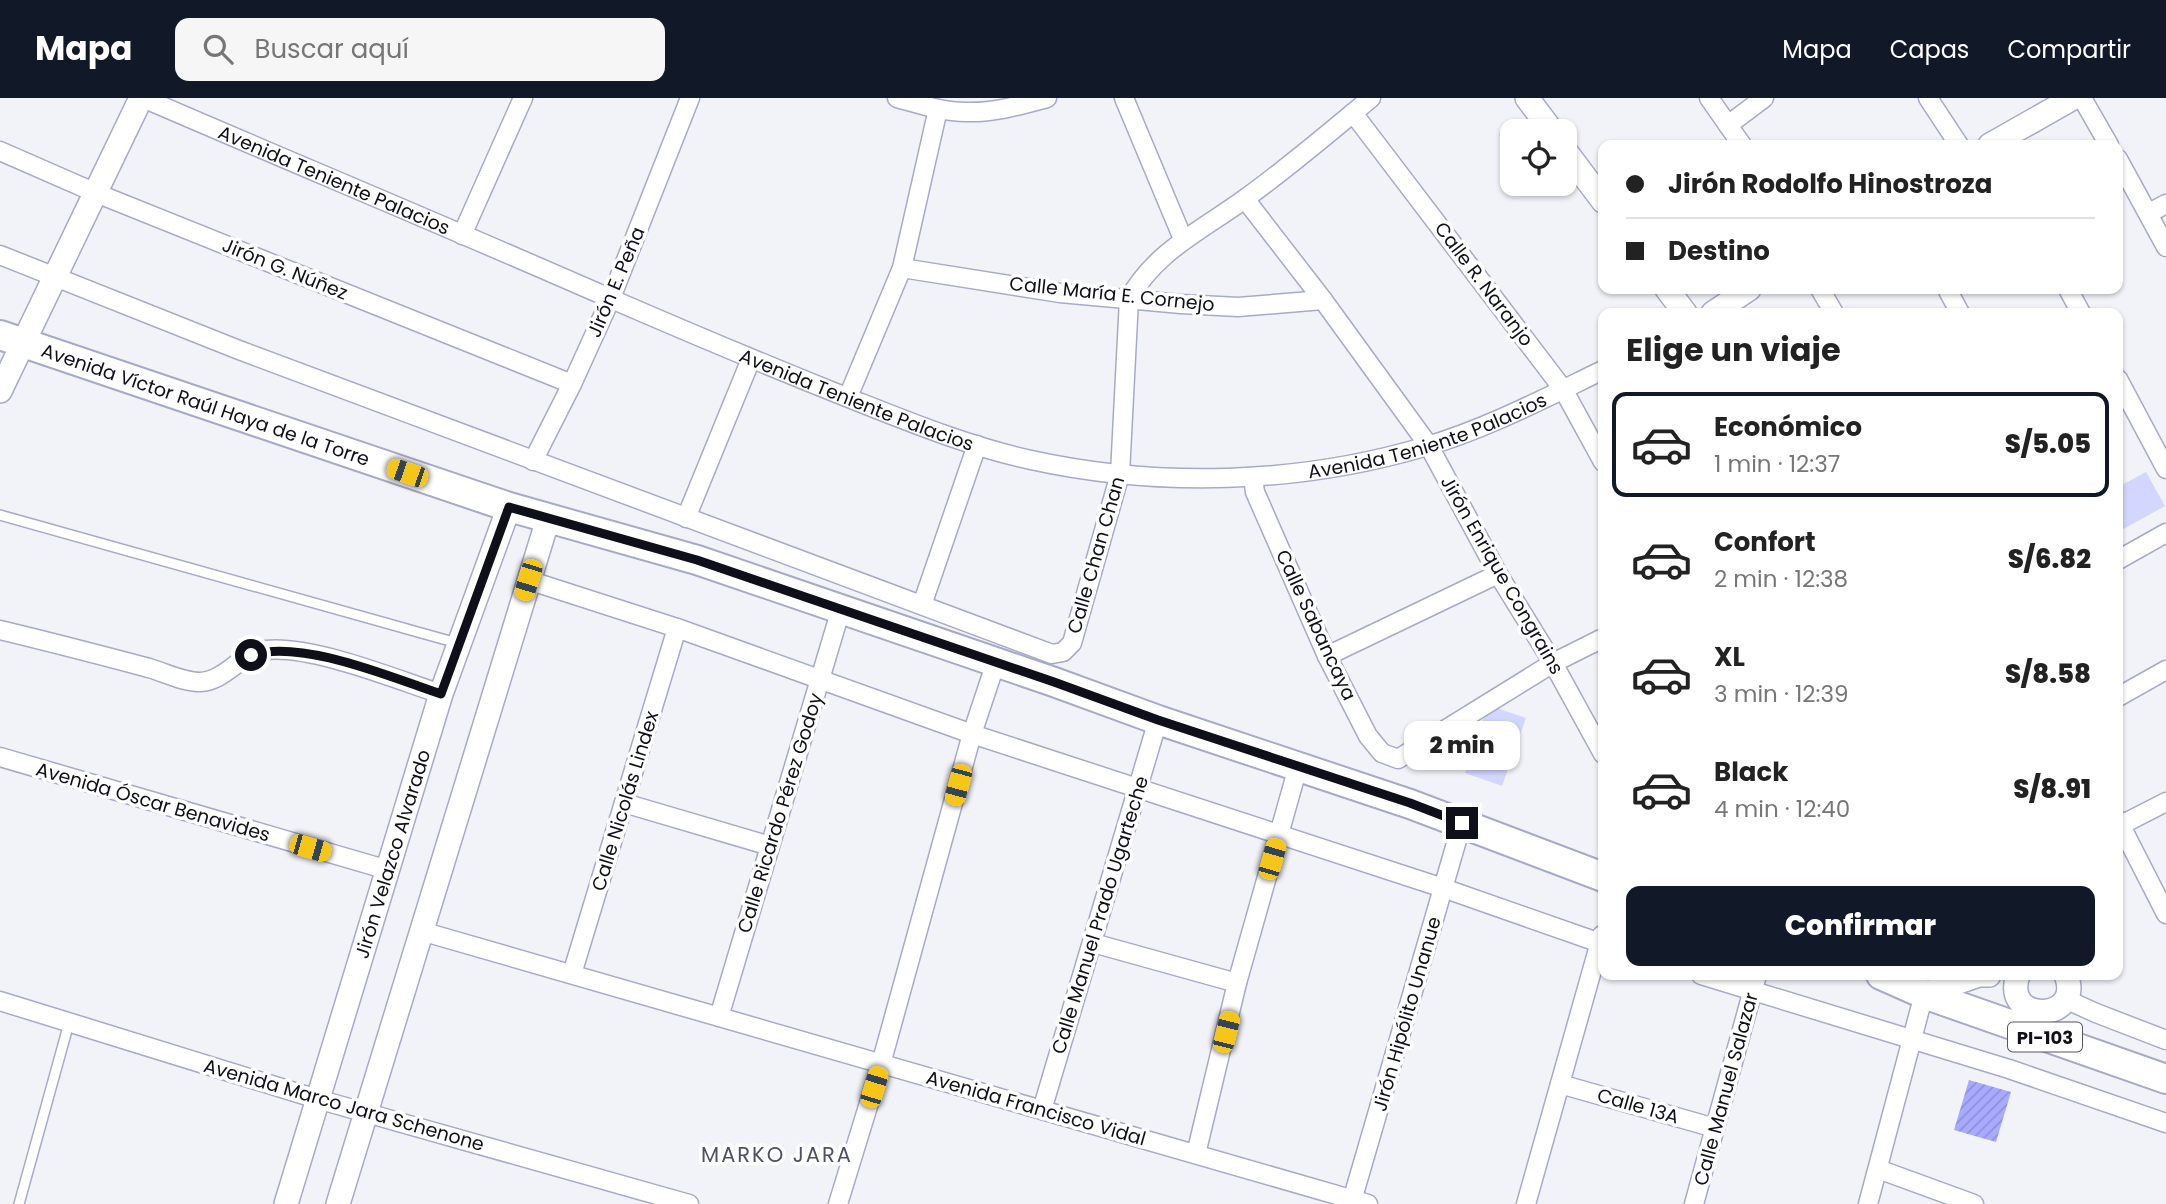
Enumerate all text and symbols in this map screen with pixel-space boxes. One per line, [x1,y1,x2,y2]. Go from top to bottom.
search box [175,18,665,81]
text: Mapa [35,25,133,72]
icon: search [199,30,237,68]
text: Buscar aquí [255,31,409,67]
text: Mapa [1782,33,1852,66]
text: Capas [1890,33,1969,66]
text: Compartir [2007,33,2131,66]
street label: Avenida Teniente Palacios [214,118,454,241]
map controls [1500,119,1577,196]
button: locate [1500,119,1577,196]
text: Jirón Rodolfo Hinostroza [1668,166,1992,202]
street label: Calle R. Naranjo [1428,216,1540,352]
street label: Jirón E. Peña [581,222,651,342]
street label: Jirón G. Núñez [218,232,352,306]
text: Destino [1668,233,1770,269]
street label: Calle María E. Cornejo [1008,270,1216,318]
text: Elige un viaje [1626,327,1841,372]
street label: Avenida Víctor Raúl Haya de la Torre [38,336,373,472]
street label: Avenida Teniente Palacios [736,342,977,457]
street label: Avenida Teniente Palacios [1306,386,1551,485]
text: Económico [1714,409,1862,445]
icon: car [1630,413,1693,476]
text: S/5.05 [2005,426,2091,462]
text: 1 min · 12:37 [1714,448,1840,480]
car [384,456,431,490]
street label: Jirón Enrique Congrains [1434,471,1570,679]
street label: Calle Chan Chan [1061,473,1131,637]
text: Confort [1714,524,1816,560]
icon: car [1630,528,1693,591]
text: S/6.82 [2008,541,2091,577]
street label: Calle Sabancaya [1269,545,1363,705]
car [512,557,545,603]
text: 2 min · 12:38 [1714,563,1848,595]
route start [235,639,267,671]
text: XL [1714,639,1745,675]
icon: car [1630,643,1693,706]
text: S/8.58 [2005,656,2091,692]
text: 3 min · 12:39 [1714,678,1848,710]
street label: Calle Ricardo Pérez Godoy [731,689,829,936]
street label: Calle Nicolás Lindex [585,708,665,894]
callout: 2 min [1404,722,1520,770]
text: 2 min [1430,729,1494,761]
street label: Jirón Velazco Alvarado [348,746,437,962]
text: Black [1714,754,1788,790]
street label: Avenida Óscar Benavides [33,756,273,848]
icon: car [1630,758,1693,821]
car [943,762,974,808]
text: S/8.91 [2013,771,2091,807]
street label: Calle Manuel Prado Ugarteche [1045,773,1155,1057]
text: 4 min · 12:40 [1714,793,1850,825]
route end [1446,807,1478,839]
car [287,832,334,864]
car [1257,836,1288,882]
button: Confirmar [1626,886,2095,966]
street label: Jirón Hipólito Unanue [1366,913,1448,1115]
street label: Calle Manuel Salazar [1687,989,1765,1189]
car [1211,1009,1242,1055]
road number: PI-103 [2008,1022,2082,1052]
street label: Avenida Marco Jara Schenone [201,1052,487,1158]
car [858,1064,891,1110]
street label: Avenida Francisco Vidal [923,1064,1149,1152]
street label: Calle 13A [1594,1081,1682,1131]
district label: MARKO JARA [701,1140,853,1169]

